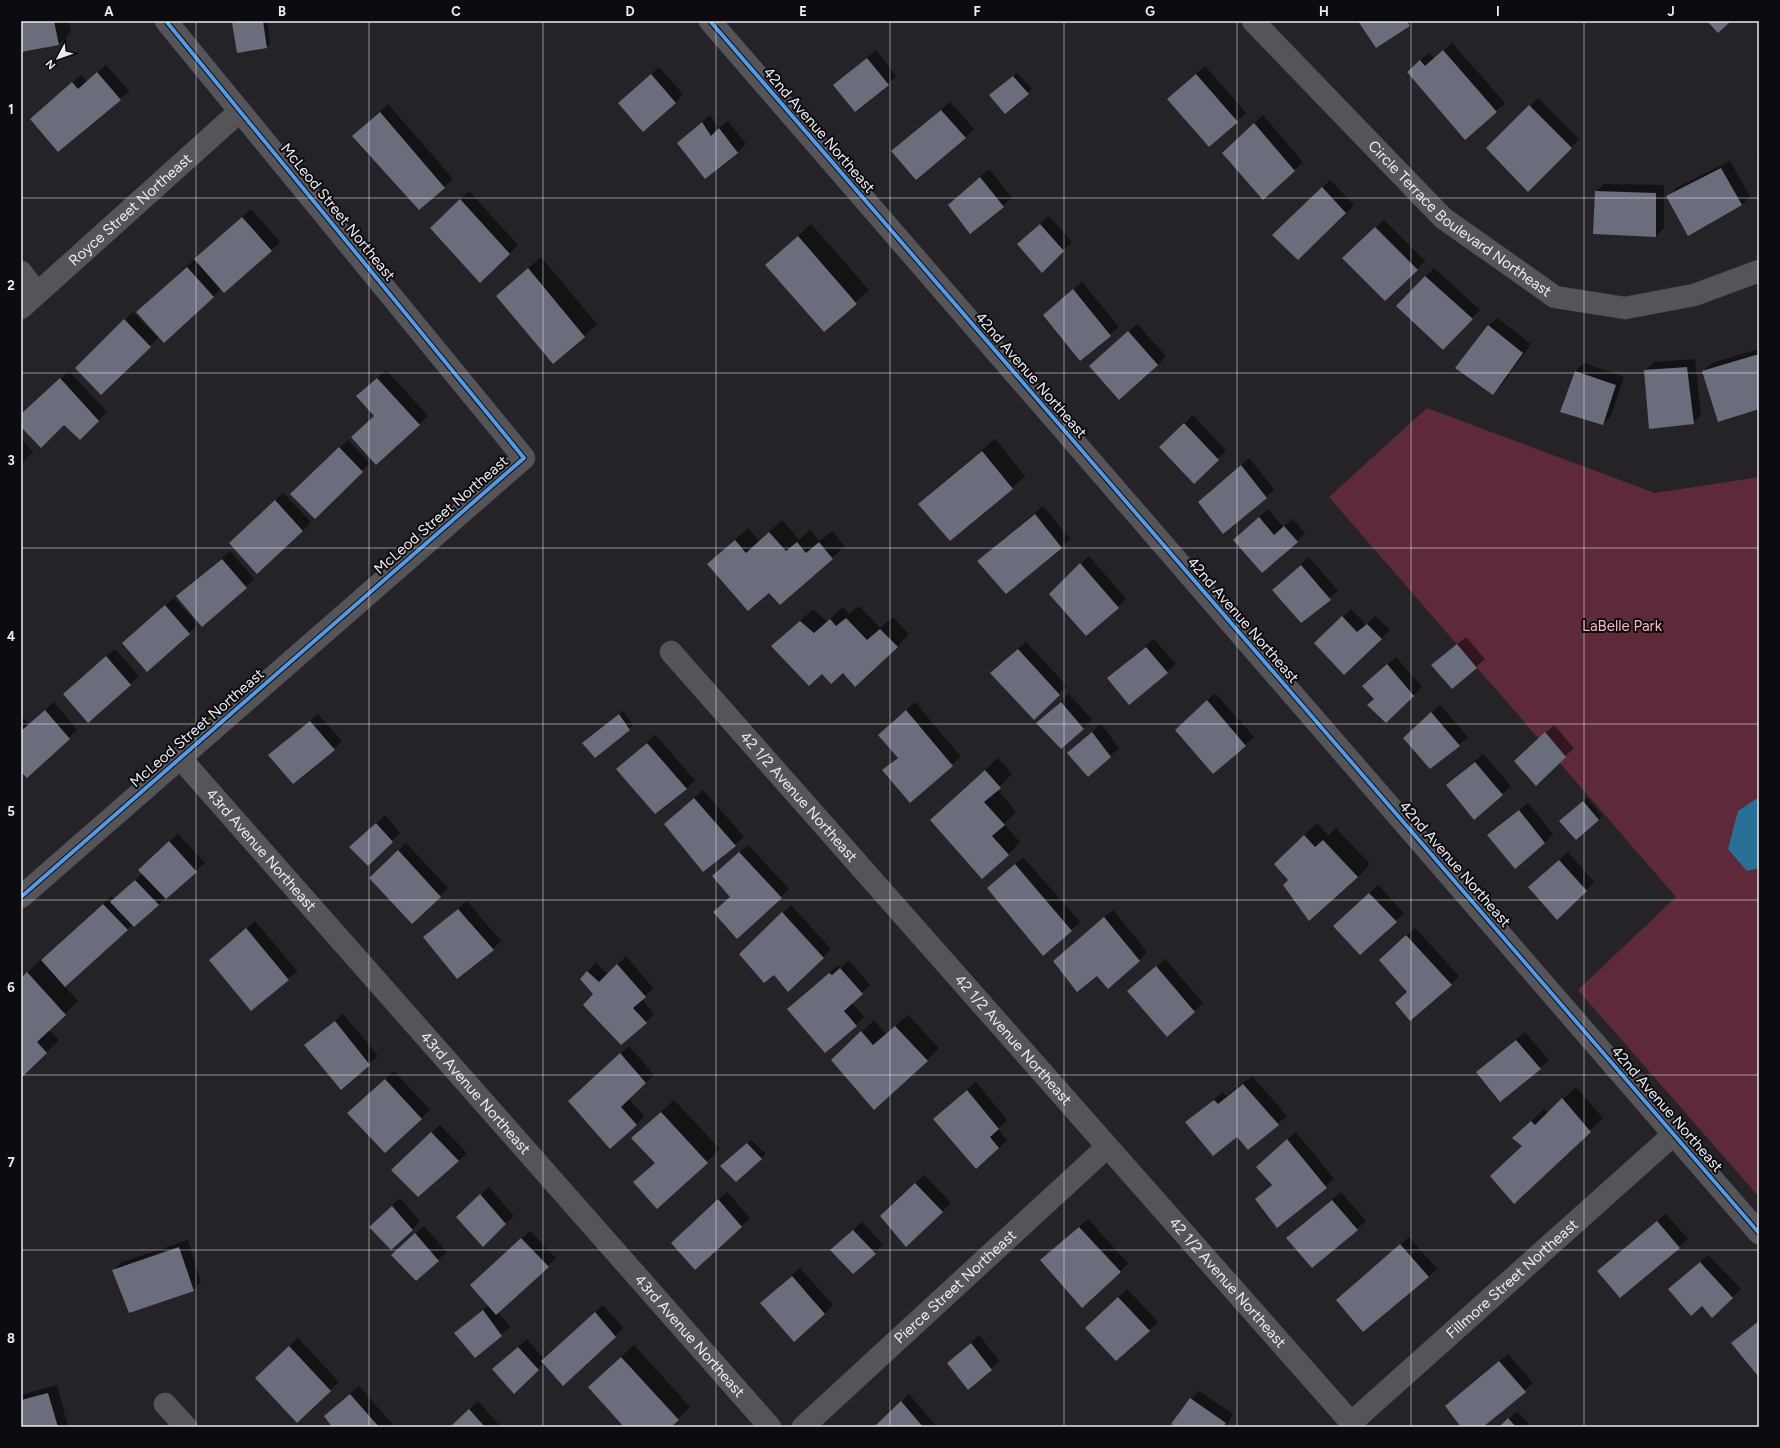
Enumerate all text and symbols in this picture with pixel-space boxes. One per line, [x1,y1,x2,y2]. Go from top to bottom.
text: A [104,4,114,19]
text: B [278,4,286,19]
text: C [451,4,461,19]
text: D [625,4,635,19]
text: E [799,4,807,19]
text: F [973,4,981,19]
text: G [1145,4,1155,19]
text: H [1319,4,1329,19]
text: I [1496,4,1500,19]
text: J [1667,4,1675,19]
north arrow [38,38,78,78]
text: N [43,57,59,72]
street label: 42nd Avenue Northeast [759,63,879,197]
text: 1 [8,102,14,117]
street label: Circle Terrace Boulevard Northeast [1364,137,1555,301]
street label: McLeod Street Northeast [277,140,399,285]
street label: Royce Street Northeast [65,149,196,270]
text: 2 [7,278,15,293]
street label: 42nd Avenue Northeast [971,308,1091,442]
street label: McLeod Street Northeast [370,452,512,578]
text: 3 [7,453,15,468]
street label: 42nd Avenue Northeast [1183,553,1303,687]
park label: LaBelle Park [1582,617,1663,635]
text: 4 [7,629,15,644]
street label: McLeod Street Northeast [126,665,268,791]
street label: 42 1/2 Avenue Northeast [736,728,861,866]
street label: 43rd Avenue Northeast [202,785,320,915]
street label: 42nd Avenue Northeast [1395,797,1515,931]
text: 5 [7,804,15,819]
street label: 42 1/2 Avenue Northeast [951,971,1076,1109]
text: 6 [7,980,15,995]
street label: 43rd Avenue Northeast [416,1028,534,1158]
street label: 42nd Avenue Northeast [1607,1042,1727,1176]
text: 7 [7,1155,15,1170]
street label: 42 1/2 Avenue Northeast [1165,1214,1290,1352]
street label: Fillmore Street Northeast [1442,1215,1582,1343]
street label: Pierce Street Northeast [891,1226,1020,1347]
street label: 43rd Avenue Northeast [631,1271,749,1401]
text: 8 [7,1331,15,1346]

